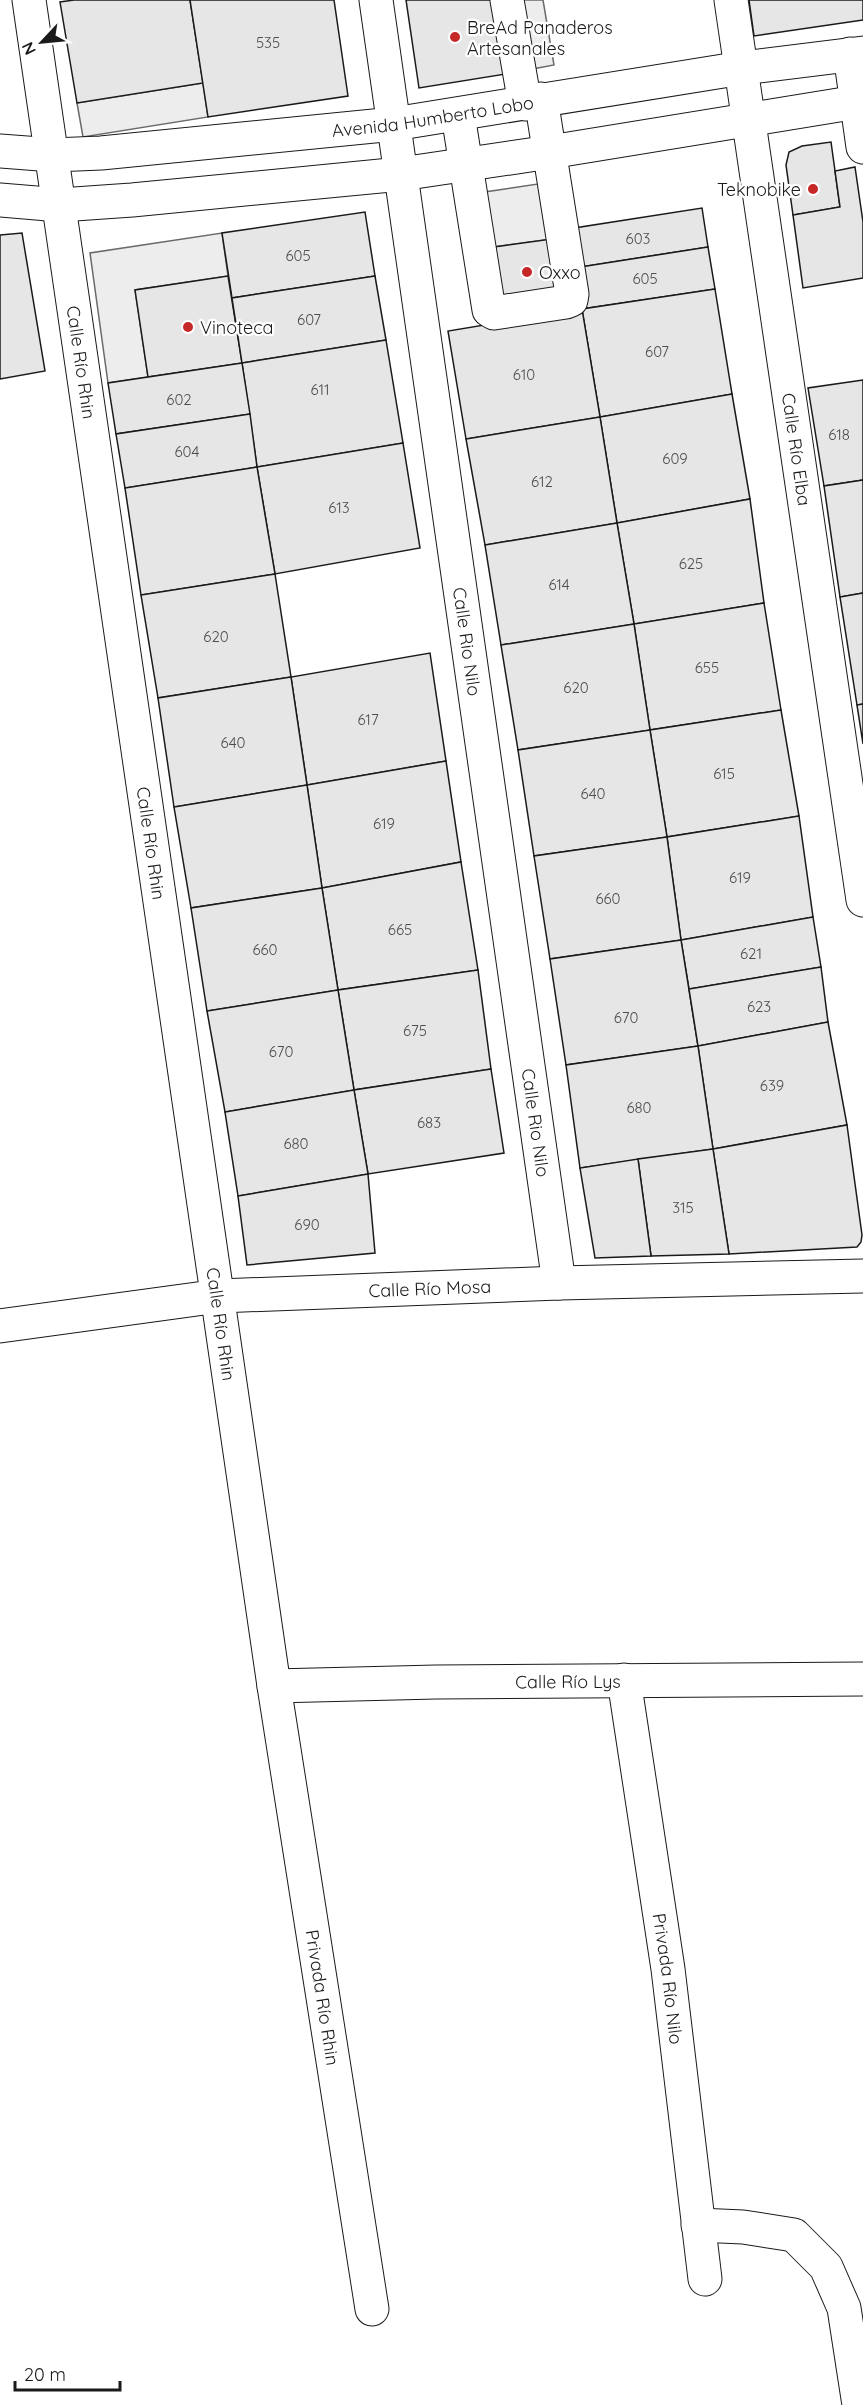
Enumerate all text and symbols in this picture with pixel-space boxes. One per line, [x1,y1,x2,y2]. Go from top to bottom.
north arrow [12,12,72,72]
place label: BreAd Panaderos Artesanales [467,16,613,60]
marker: BreAd Panaderos Artesanales [448,30,462,44]
house number: 535 [256,33,280,52]
text: N [17,39,40,58]
street label: Avenida Humberto Lobo [331,90,535,142]
place label: Teknobike [717,178,801,201]
marker: Teknobike [806,182,820,196]
house number: 603 [626,229,651,248]
house number: 605 [285,246,311,265]
place label: Oxxo [539,261,581,284]
marker: Oxxo [520,265,534,279]
house number: 605 [632,269,658,288]
street label: Calle Río Rhin [62,304,101,420]
house number: 607 [297,310,321,329]
place label: Vinoteca [200,316,274,339]
marker: Vinoteca [181,320,195,334]
house number: 607 [645,342,669,361]
house number: 610 [513,365,535,384]
house number: 611 [310,380,330,399]
house number: 602 [166,390,192,409]
street label: Calle Río Elba [777,391,817,507]
house number: 618 [828,425,850,444]
house number: 604 [175,442,200,461]
house number: 609 [662,449,688,468]
house number: 612 [531,472,553,491]
house number: 613 [328,498,350,517]
house number: 625 [679,554,703,573]
house number: 614 [548,575,570,594]
street label: Calle Rio Nilo [448,586,487,697]
house number: 620 [203,627,229,646]
house number: 655 [695,658,719,677]
house number: 620 [563,678,589,697]
house number: 617 [357,710,379,729]
house number: 640 [220,733,246,752]
house number: 615 [713,764,735,783]
house number: 640 [580,784,606,803]
street label: Calle Río Rhin [132,785,171,901]
house number: 619 [373,814,395,833]
house number: 619 [729,868,751,887]
house number: 660 [595,889,621,908]
house number: 665 [388,920,412,939]
house number: 660 [252,940,278,959]
house number: 621 [740,944,762,963]
house number: 623 [747,997,771,1016]
house number: 670 [614,1008,638,1027]
house number: 675 [403,1021,427,1040]
house number: 670 [269,1042,293,1061]
street label: Calle Rio Nilo [517,1067,555,1178]
house number: 639 [760,1076,784,1095]
house number: 680 [626,1098,652,1117]
house number: 683 [417,1113,441,1132]
house number: 680 [283,1134,309,1153]
house number: 315 [672,1198,694,1217]
house number: 690 [294,1215,320,1234]
street label: Calle Río Rhin [202,1266,241,1382]
street label: Calle Río Mosa [368,1274,492,1302]
street label: Calle Río Lys [515,1669,621,1693]
street label: Privada Río Nilo [648,1911,688,2046]
street label: Privada Río Rhin [301,1928,345,2067]
scale bar [15,2354,120,2392]
text: 20 m [24,2363,66,2386]

